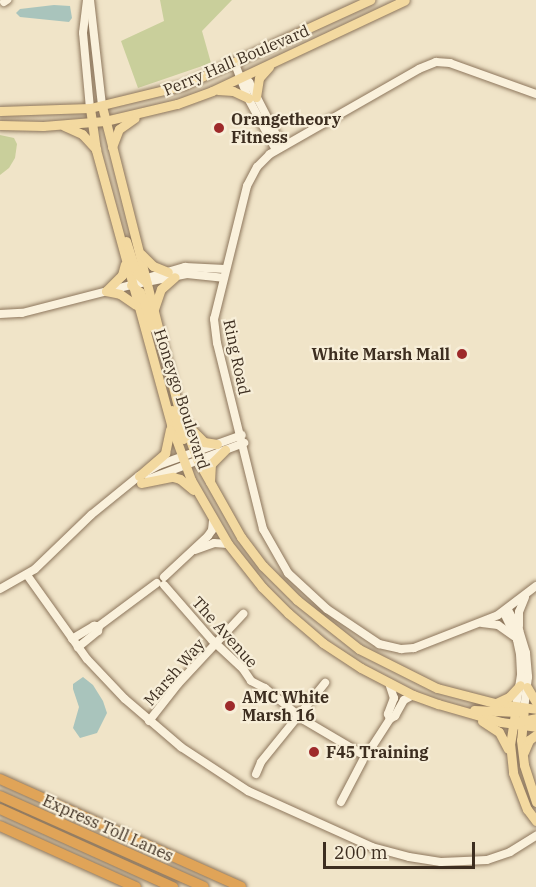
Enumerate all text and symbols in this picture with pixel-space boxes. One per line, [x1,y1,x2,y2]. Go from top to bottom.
street label: Perry Hall Boulevard [160,21,312,99]
place label: Orangetheory Fitness [231,109,341,147]
marker: Orangetheory Fitness [212,121,226,135]
street label: Ring Road [220,318,254,396]
street label: Honeygo Boulevard [150,326,214,472]
place label: White Marsh Mall [312,344,450,364]
marker: White Marsh Mall [455,347,469,361]
street label: The Avenue [188,593,262,671]
street label: Marsh Way [140,634,208,710]
place label: AMC White Marsh 16 [242,687,329,725]
marker: AMC White Marsh 16 [223,699,237,713]
place label: F45 Training [326,742,429,762]
marker: F45 Training [307,745,321,759]
street label: Express Toll Lanes [40,791,176,865]
scale bar [326,830,478,868]
text: 200 m [334,841,388,864]

